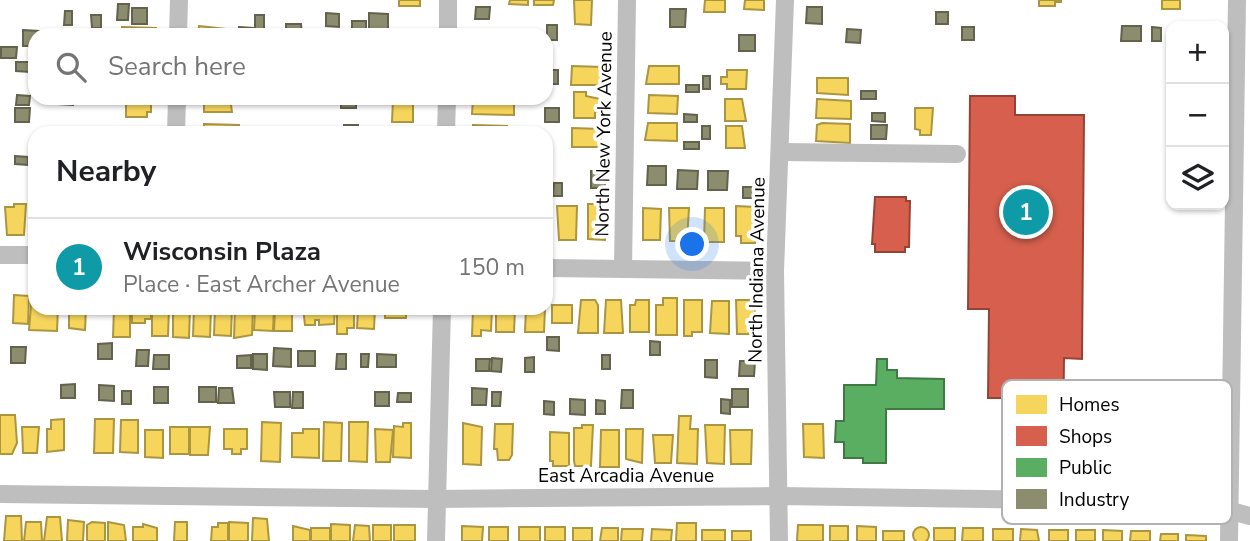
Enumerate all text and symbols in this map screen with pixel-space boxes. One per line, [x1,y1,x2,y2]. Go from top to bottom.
map controls [1166,21,1229,210]
button: + [1166,21,1229,84]
search box [28,28,553,105]
street label: North New York Avenue [589,31,619,237]
icon: search [52,48,90,86]
text: Search here [108,49,246,84]
button: − [1166,84,1229,147]
button: layers [1166,147,1229,210]
text: Nearby [56,151,156,192]
street label: North Indiana Avenue [742,177,772,363]
pin: 1 [1003,186,1049,238]
your location [675,227,709,261]
text: Wisconsin Plaza [123,234,321,269]
text: 1 [72,252,86,283]
text: 150 m [458,252,525,283]
text: Place · East Archer Avenue [123,269,400,300]
legend [1002,380,1232,524]
text: Homes [1059,392,1120,418]
text: Shops [1059,424,1112,450]
text: Public [1059,455,1112,481]
street label: East Arcadia Avenue [538,463,714,489]
text: Industry [1059,487,1129,513]

